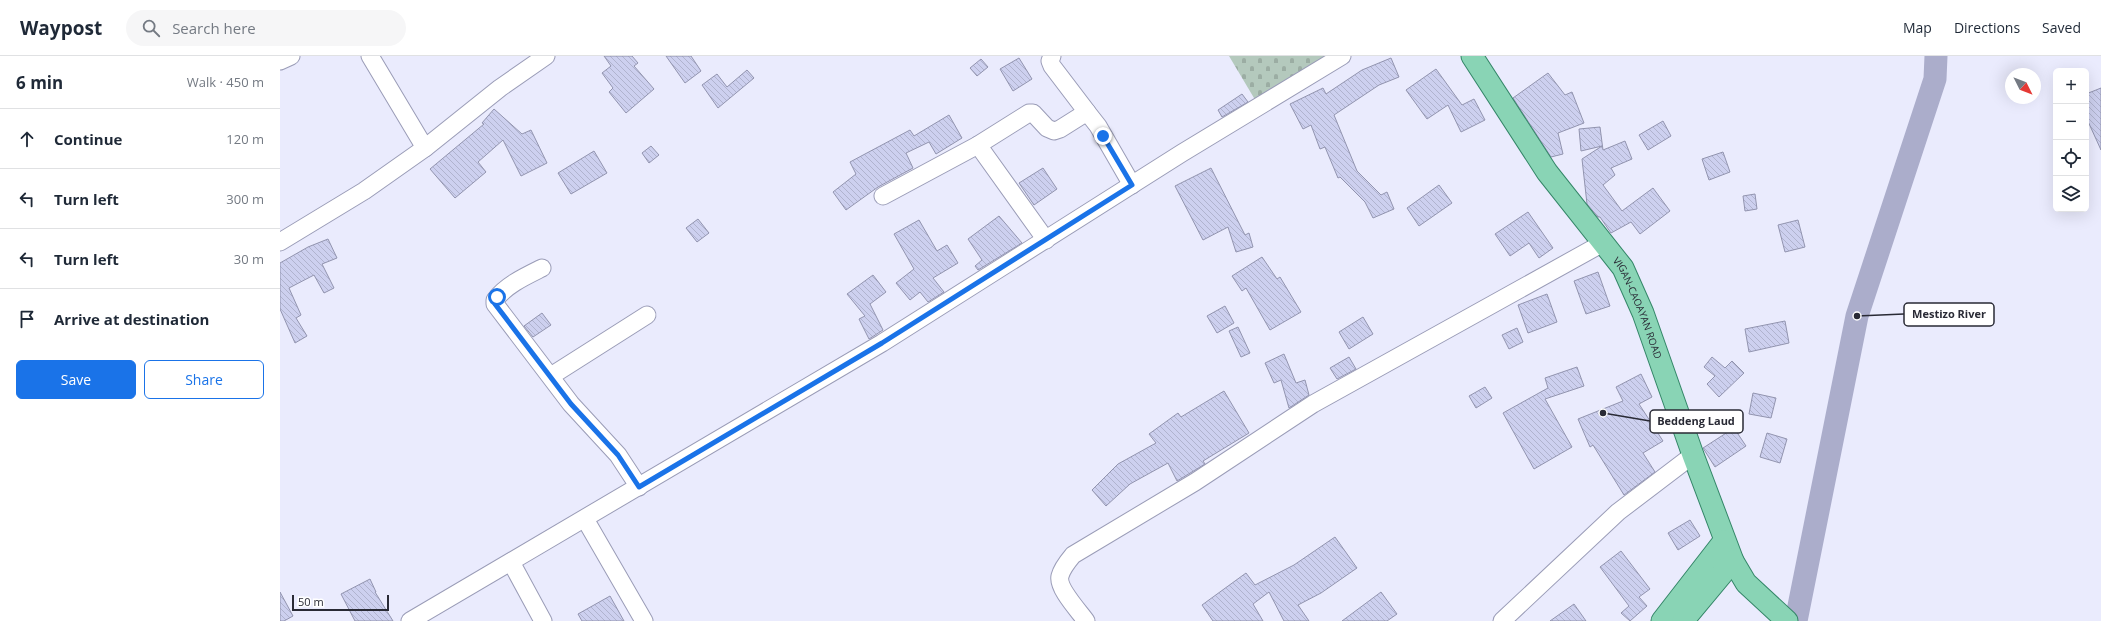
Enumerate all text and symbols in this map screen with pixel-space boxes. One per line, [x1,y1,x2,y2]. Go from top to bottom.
search box [126,10,406,46]
text: Waypost [20,15,102,41]
icon: search [140,17,162,39]
text: Search here [172,18,256,38]
text: Map [1903,18,1932,37]
text: Directions [1954,18,2020,37]
text: Saved [2042,18,2081,37]
north arrow [2005,68,2041,104]
map controls [2053,68,2089,212]
button: + [2053,68,2089,104]
text: 6 min [16,71,63,94]
text: Walk · 450 m [187,73,264,91]
button: − [2053,104,2089,140]
route end [1094,127,1112,145]
icon: ahead [16,128,38,150]
text: Continue [54,129,122,149]
text: 120 m [226,130,264,148]
button: locate [2053,140,2089,176]
button: layers [2053,176,2089,212]
icon: left [16,188,38,210]
text: Turn left [54,189,119,209]
text: 300 m [226,190,264,208]
icon: left [16,248,38,270]
text: Turn left [54,249,119,269]
text: 30 m [234,250,264,268]
street label: VIGAN-CAOAYAN ROAD [1610,254,1666,361]
route start [488,288,506,306]
callout: Mestizo River [1904,303,1994,326]
text: Mestizo River [1912,306,1986,321]
icon: arrive [16,308,38,330]
text: Arrive at destination [54,309,209,329]
button: Save [16,360,136,399]
button: Share [144,360,264,399]
callout: Beddeng Laud [1650,410,1743,433]
text: Beddeng Laud [1657,413,1735,428]
scale bar [292,593,389,612]
text: 50 m [298,594,324,609]

